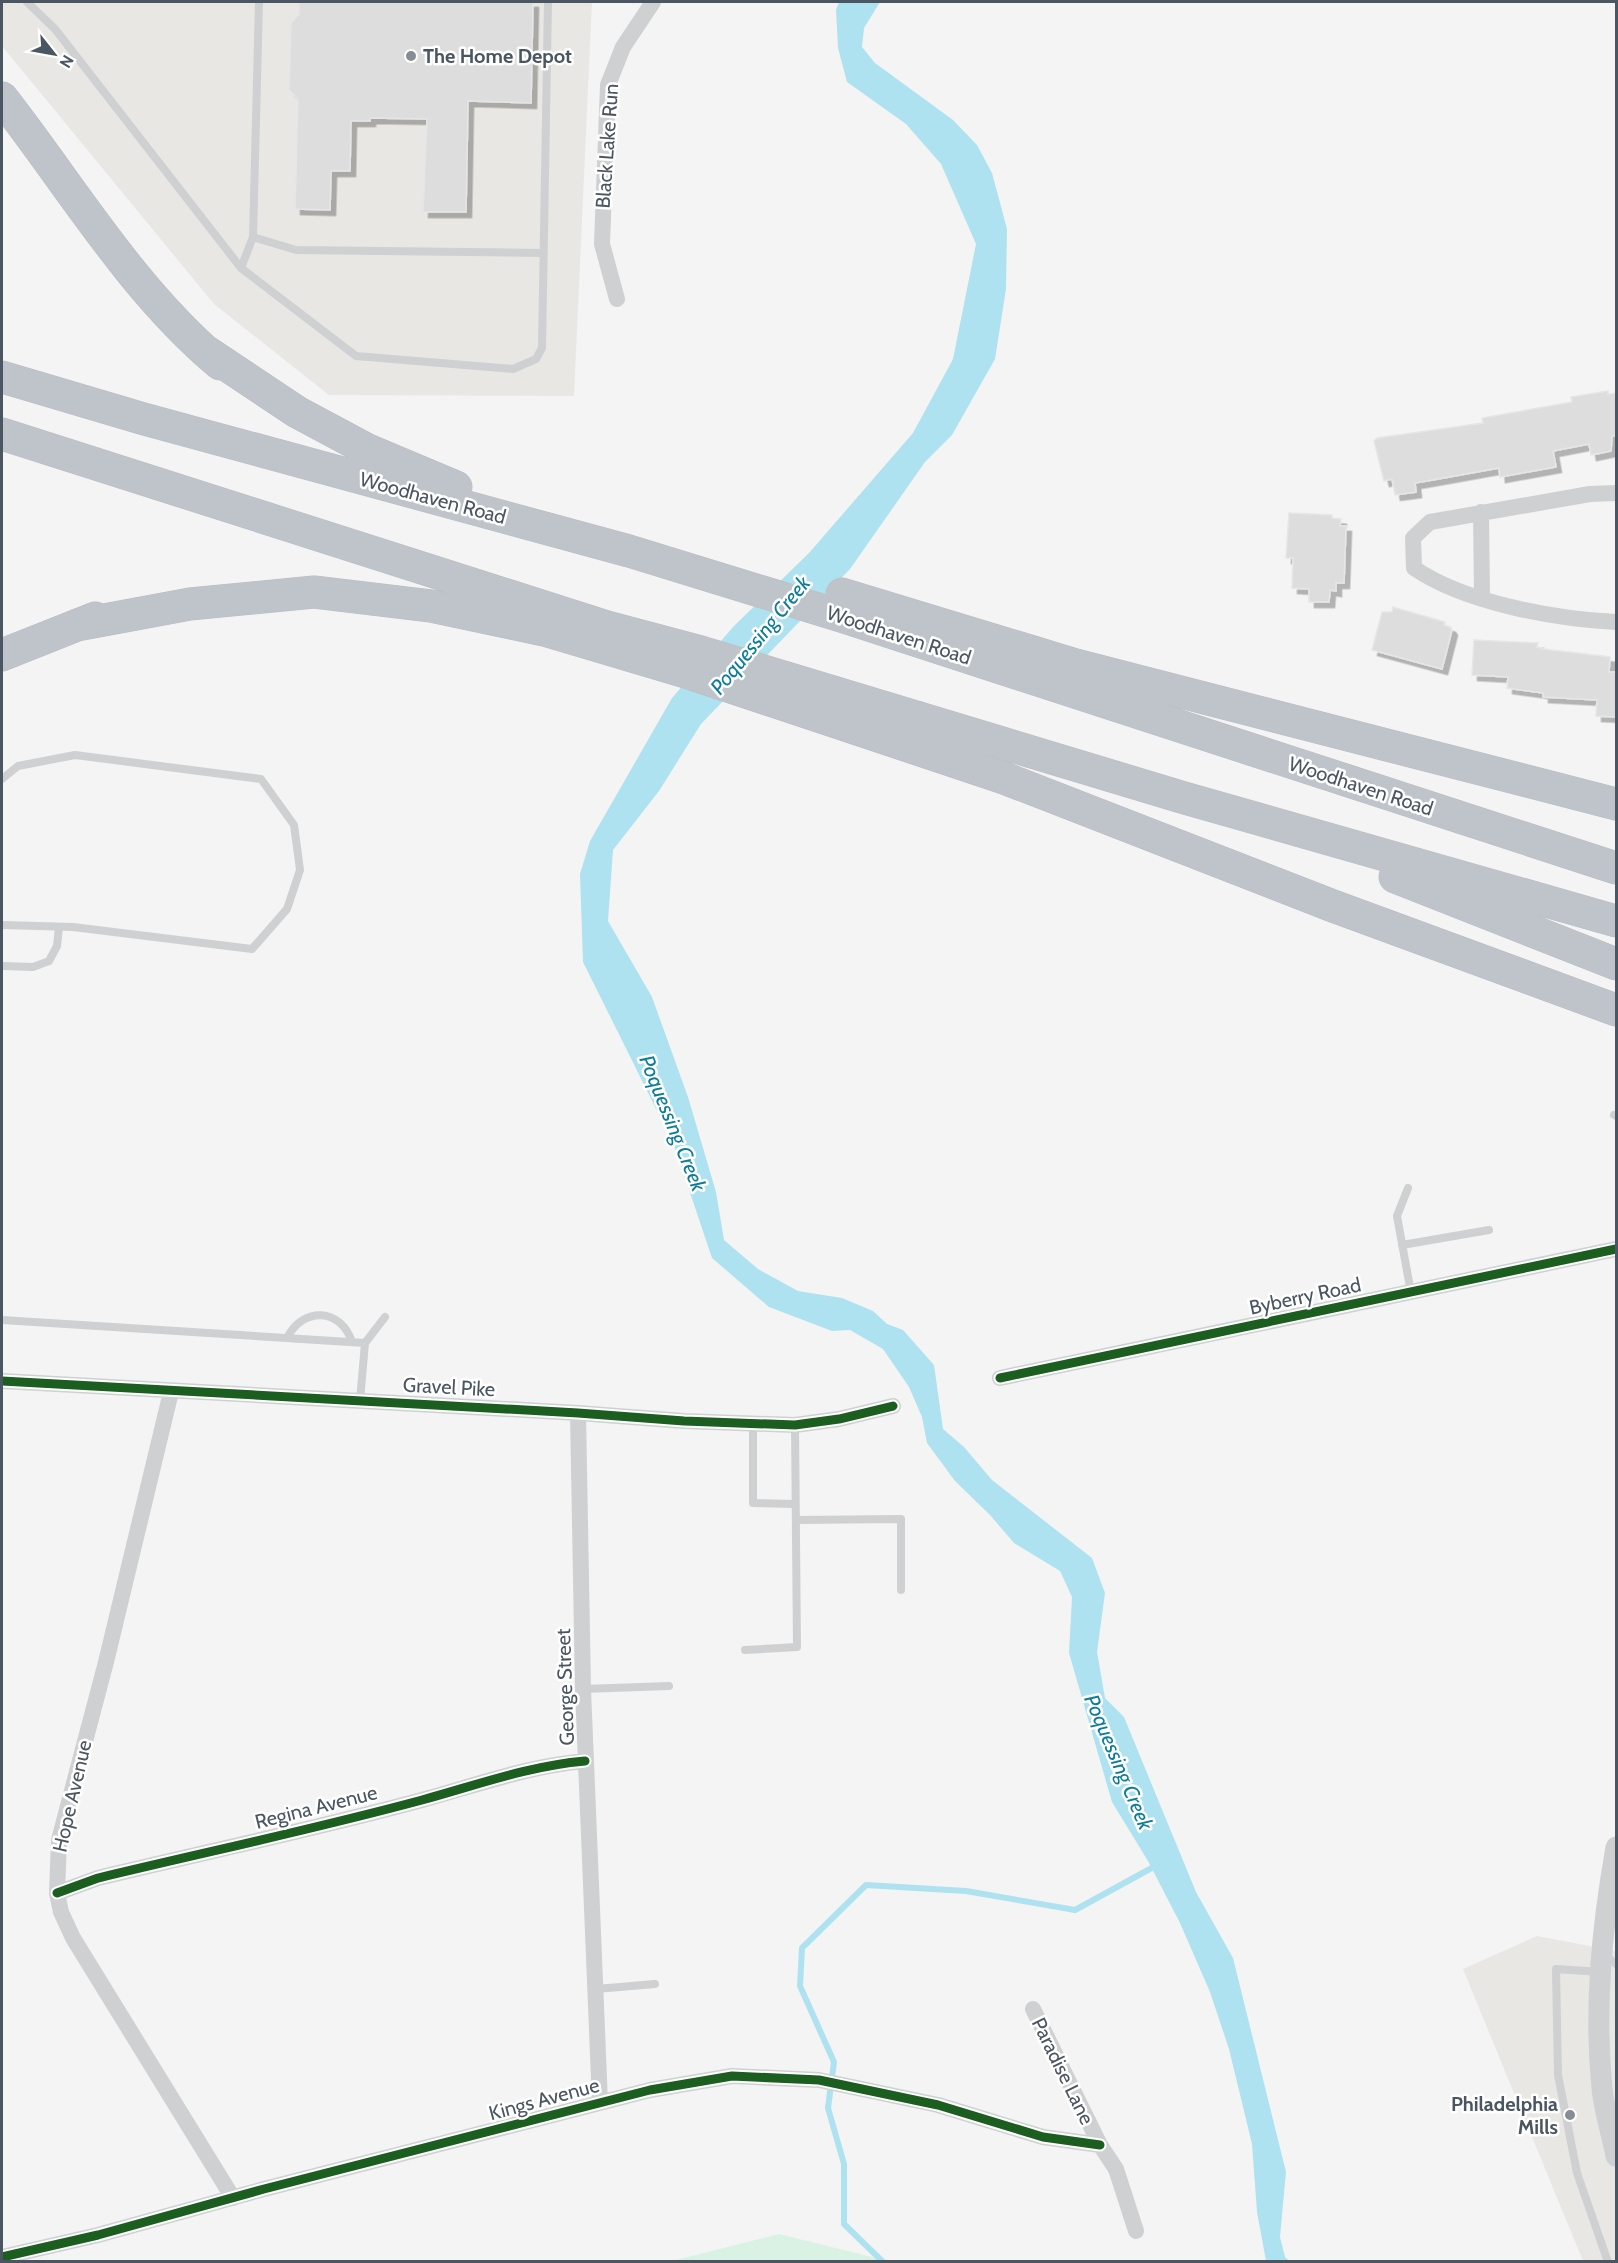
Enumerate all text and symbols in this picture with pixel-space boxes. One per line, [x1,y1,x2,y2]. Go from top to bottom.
north arrow [24,24,84,84]
place label: The Home Depot [423,44,572,68]
marker: The Home Depot [404,49,418,63]
text: N [55,52,77,71]
street label: Black Lake Run [591,83,623,209]
street label: Woodhaven Road [357,467,509,529]
water label: Poquessing Creek [705,570,816,699]
street label: Woodhaven Road [824,600,974,670]
street label: Woodhaven Road [1286,751,1436,821]
water label: Poquessing Creek [634,1051,712,1196]
street label: Byberry Road [1247,1272,1363,1320]
street label: Gravel Pike [402,1373,496,1401]
street label: George Street [551,1628,579,1746]
water label: Poquessing Creek [1079,1690,1159,1834]
street label: Hope Avenue [47,1738,97,1854]
street label: Regina Avenue [252,1780,380,1834]
street label: Paradise Lane [1027,2014,1099,2128]
street label: Kings Avenue [486,2073,602,2125]
place label: Philadelphia Mills [1451,2092,1558,2139]
marker: Philadelphia Mills [1563,2108,1577,2122]

